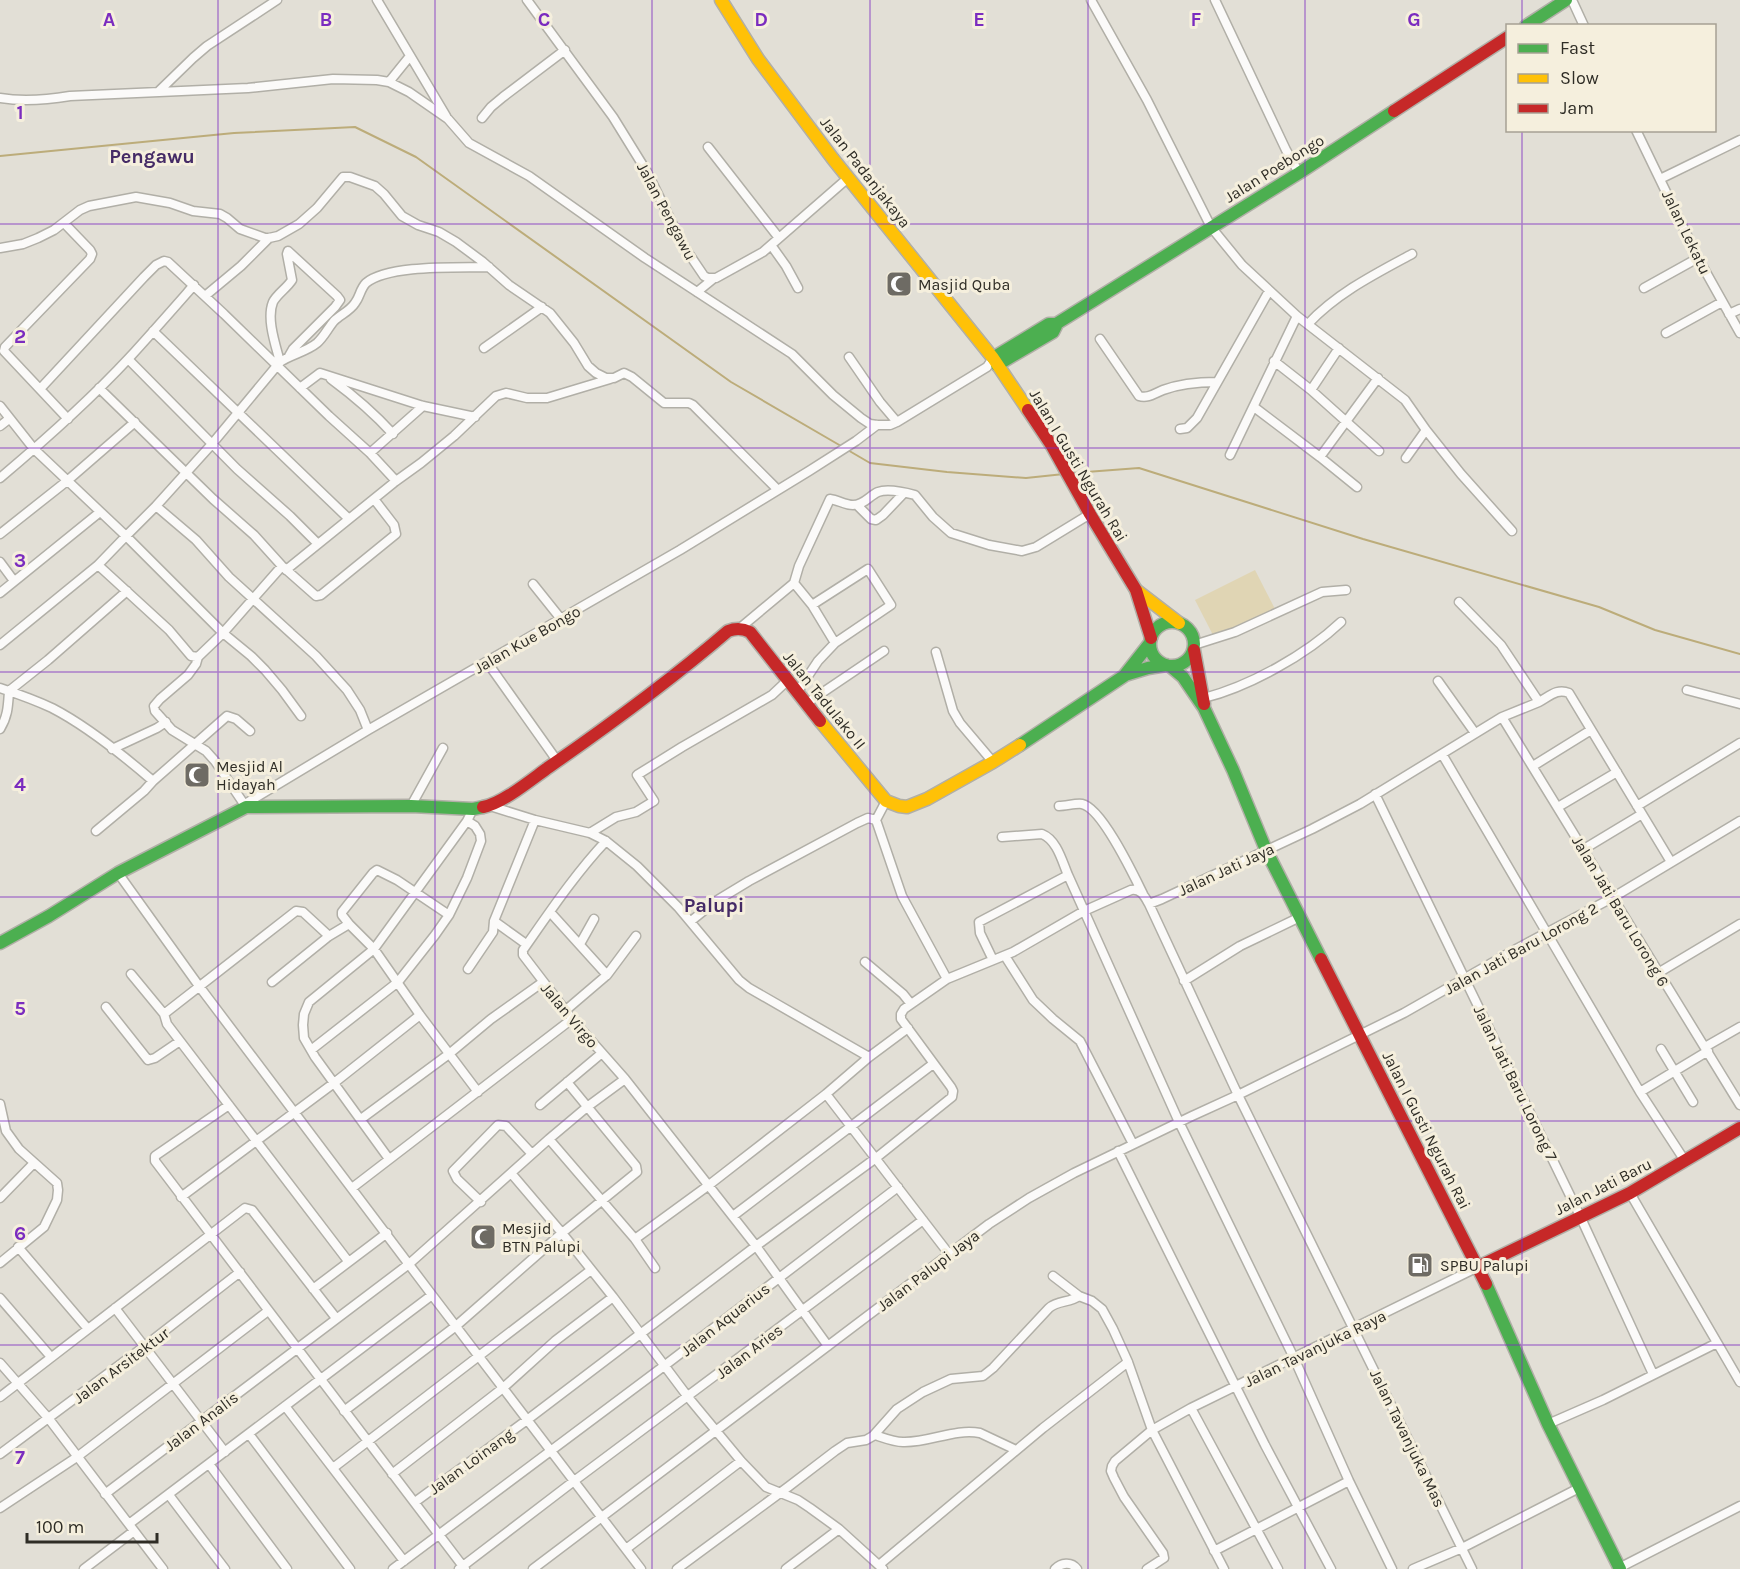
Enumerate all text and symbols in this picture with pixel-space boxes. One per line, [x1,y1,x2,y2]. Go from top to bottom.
text: A [103,8,116,31]
text: B [320,8,332,31]
text: C [538,8,550,31]
text: D [754,8,768,31]
text: E [973,8,985,31]
text: F [1191,8,1202,31]
text: G [1407,8,1421,31]
legend [1506,24,1716,132]
text: Fast [1560,37,1595,59]
text: Slow [1560,67,1599,89]
text: Jam [1560,97,1594,119]
text: 1 [16,101,24,124]
street label: Jalan Padanjakaya [816,113,915,232]
street label: Jalan Poebongo [1221,130,1327,207]
district label: Pengawu [109,145,195,168]
street label: Jalan Pengawu [633,159,700,263]
street label: Jalan Lekatu [1658,187,1715,277]
mosque icon: Masjid Quba [884,269,914,299]
place label: Masjid Quba [918,275,1010,294]
text: 2 [14,325,26,348]
street label: Jalan I Gusti Ngurah Rai [1026,386,1132,545]
text: 3 [14,549,26,572]
street label: Jalan Kue Bongo [471,601,584,678]
street label: Jalan Tadulako II [779,648,870,753]
place label: Mesjid Al Hidayah [216,757,283,794]
mosque icon: Mesjid Al Hidayah [182,760,212,790]
text: 4 [14,773,26,796]
street label: Jalan Jati Baru Lorong 6 [1568,833,1673,990]
street label: Jalan Jati Jaya [1175,839,1277,900]
district label: Palupi [684,894,744,917]
street label: Jalan Jati Baru Lorong 2 [1441,898,1601,999]
street label: Jalan Virgo [537,979,602,1052]
text: 5 [14,997,26,1020]
street label: Jalan Jati Baru Lorong 7 [1470,1002,1562,1164]
street label: Jalan I Gusti Ngurah Rai [1379,1048,1475,1212]
street label: Jalan Jati Baru [1552,1154,1655,1219]
place label: Mesjid BTN Palupi [502,1219,581,1256]
text: 6 [14,1222,26,1245]
mosque icon: Mesjid BTN Palupi [468,1222,498,1252]
street label: Jalan Palupi Jaya [873,1226,983,1315]
fuel station icon: SPBU Palupi [1405,1250,1435,1280]
place label: SPBU Palupi [1440,1256,1529,1275]
street label: Jalan Aquarius [677,1279,774,1360]
street label: Jalan Tavanjuka Raya [1241,1306,1389,1391]
street label: Jalan Aries [712,1320,786,1383]
street label: Jalan Arsitektur [70,1323,173,1408]
street label: Jalan Tavanjuka Mas [1366,1366,1449,1510]
street label: Jalan Analis [161,1388,242,1455]
street label: Jalan Loinang [425,1424,517,1499]
text: 7 [15,1446,25,1469]
scale bar [27,1506,158,1544]
text: 100 m [36,1516,84,1538]

